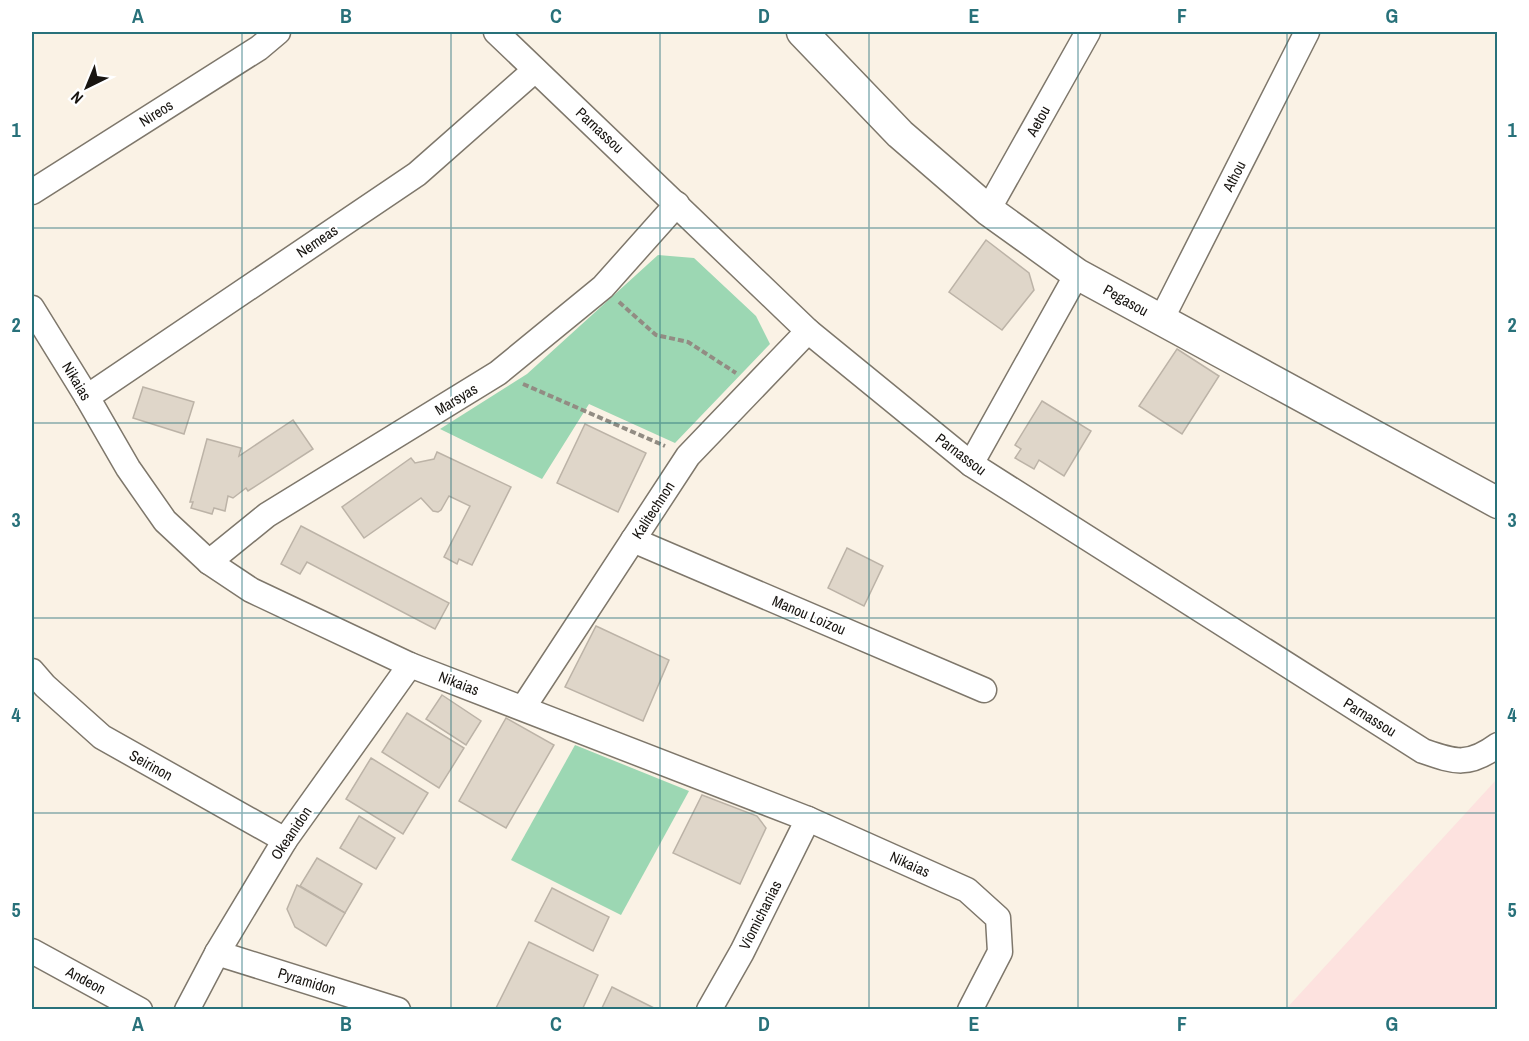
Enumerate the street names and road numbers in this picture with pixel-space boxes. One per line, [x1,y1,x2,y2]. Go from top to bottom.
street label: Nireos [135,94,177,132]
street label: Parnassou [571,102,629,158]
street label: Aetou [1021,102,1055,141]
street label: Athou [1217,157,1251,196]
street label: Nemeas [292,219,342,263]
street label: Pegasou [1100,279,1152,321]
street label: Nikaias [57,358,97,404]
street label: Marsyas [431,378,481,420]
street label: Parnassou [931,428,991,480]
street label: Kalitechnon [627,477,679,543]
street label: Manou Loizou [769,590,849,640]
street label: Nikaias [436,666,482,700]
street label: Parnassou [1339,693,1401,741]
street label: Seirinon [126,745,176,785]
street label: Okeanidon [265,802,317,864]
street label: Nikaias [887,846,933,882]
street label: Viomichanias [734,877,786,953]
street label: Andeon [61,960,110,999]
street label: Pyramidon [275,962,339,1000]

